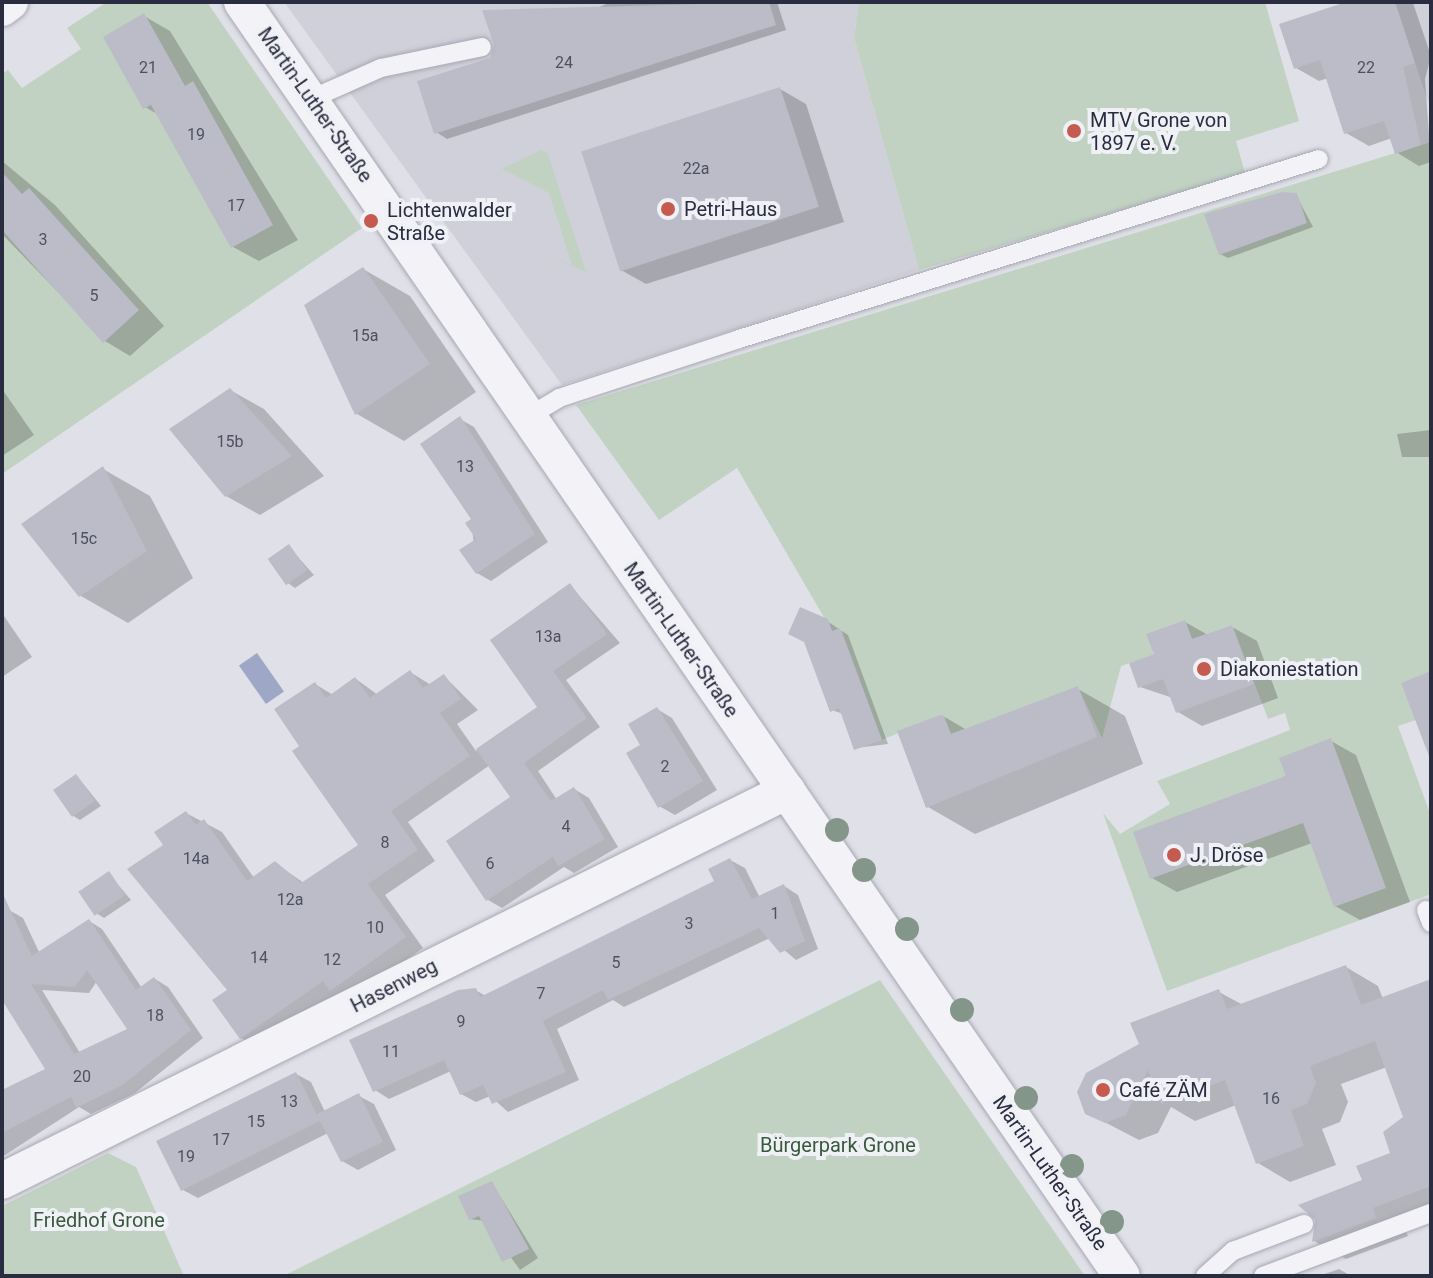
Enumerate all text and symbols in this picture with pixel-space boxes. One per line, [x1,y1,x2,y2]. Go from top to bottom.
street label: Martin-Luther-Straße [253,23,377,187]
house number: 24 [555,53,573,73]
house number: 21 [139,58,157,78]
house number: 22 [1357,58,1375,78]
place label: MTV Grone von 1897 e. V. [1090,108,1227,155]
marker: MTV Grone von 1897 e. V. [1065,122,1083,140]
house number: 19 [187,125,205,145]
house number: 22a [683,159,709,179]
house number: 17 [227,196,245,216]
place label: Petri-Haus [684,197,777,221]
place label: Lichtenwalder Straße [387,198,512,245]
marker: Petri-Haus [659,200,677,218]
marker: Lichtenwalder Straße [362,212,380,230]
house number: 3 [39,230,47,250]
house number: 5 [90,286,98,306]
house number: 15a [352,326,378,346]
house number: 15b [217,432,243,452]
house number: 13 [456,457,474,477]
house number: 15c [71,529,97,549]
street label: Martin-Luther-Straße [619,558,743,722]
house number: 13a [535,627,561,647]
place label: Diakoniestation [1220,657,1359,681]
marker: Diakoniestation [1195,660,1213,678]
house number: 2 [661,757,669,777]
house number: 4 [562,817,570,837]
house number: 8 [381,833,389,853]
place label: J. Dröse [1190,843,1263,867]
marker: J. Dröse [1165,846,1183,864]
house number: 14a [183,849,209,869]
house number: 6 [486,854,494,874]
house number: 12a [277,890,303,910]
house number: 1 [771,904,779,924]
house number: 3 [685,914,693,934]
house number: 10 [366,918,384,938]
house number: 14 [250,948,268,968]
house number: 12 [323,950,341,970]
house number: 5 [612,953,620,973]
street label: Hasenweg [347,954,441,1018]
house number: 7 [537,984,545,1004]
house number: 18 [146,1006,164,1026]
house number: 9 [457,1012,465,1032]
house number: 11 [382,1042,400,1062]
house number: 20 [73,1067,91,1087]
place label: Café ZÄM [1119,1078,1208,1102]
marker: Café ZÄM [1094,1081,1112,1099]
house number: 16 [1262,1089,1280,1109]
street label: Martin-Luther-Straße [988,1091,1112,1255]
house number: 13 [280,1092,298,1112]
house number: 15 [247,1112,265,1132]
house number: 17 [212,1130,230,1150]
park label: Bürgerpark Grone [760,1133,916,1157]
house number: 19 [177,1147,195,1167]
park label: Friedhof Grone [33,1208,165,1232]

